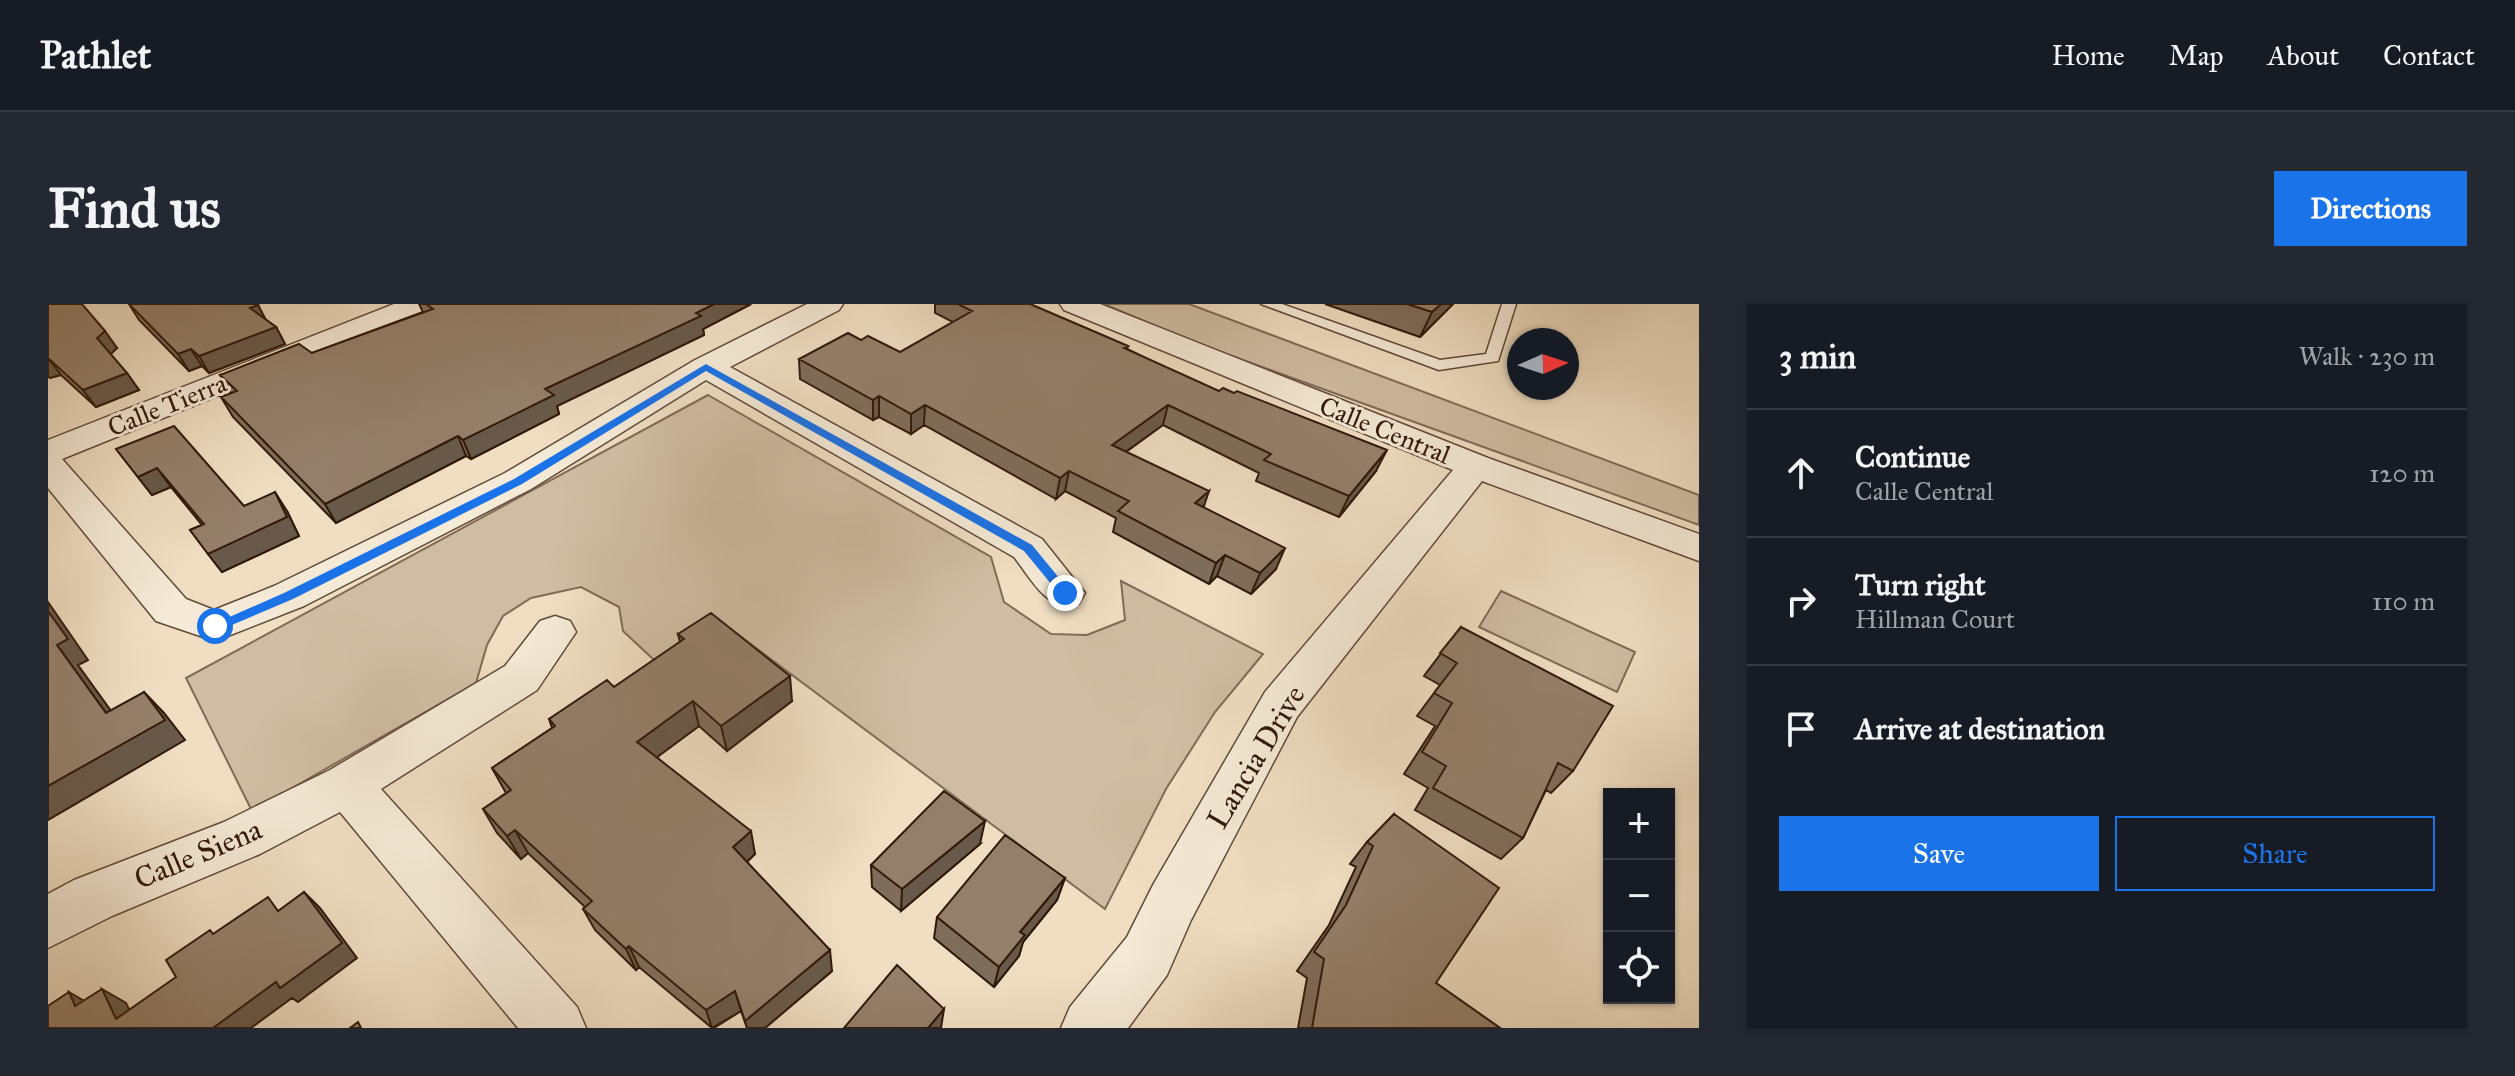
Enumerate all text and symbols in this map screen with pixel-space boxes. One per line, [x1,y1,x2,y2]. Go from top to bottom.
text: Pathlet [40,32,151,78]
text: Home [2052,38,2125,73]
text: Map [2169,38,2223,73]
text: About [2267,38,2339,73]
text: Contact [2383,38,2475,73]
button: Directions [2274,171,2467,246]
text: Find us [48,174,221,242]
north arrow [1507,328,1579,400]
text: 3 min [1779,336,1856,377]
text: Walk · 230 m [2299,340,2435,372]
street label: Calle Tierra [103,367,231,443]
street label: Calle Central [1315,389,1455,471]
text: Continue [1855,439,1970,475]
icon: ahead [1779,451,1823,495]
text: 120 m [2369,457,2435,489]
text: Calle Central [1855,475,1994,507]
text: Turn right [1855,567,1986,603]
route end [1047,575,1083,611]
icon: right [1779,579,1823,623]
text: 110 m [2372,585,2435,617]
text: Hillman Court [1855,603,2015,635]
route start [197,608,233,644]
street label: Lancia Drive [1199,679,1313,835]
icon: arrive [1779,707,1823,751]
text: Arrive at destination [1855,711,2105,747]
map controls [1603,788,1675,1004]
button: + [1603,788,1675,860]
street label: Calle Siena [129,811,267,897]
button: Save [1779,816,2099,891]
button: Share [2115,816,2435,891]
button: − [1603,860,1675,932]
button: locate [1603,932,1675,1004]

